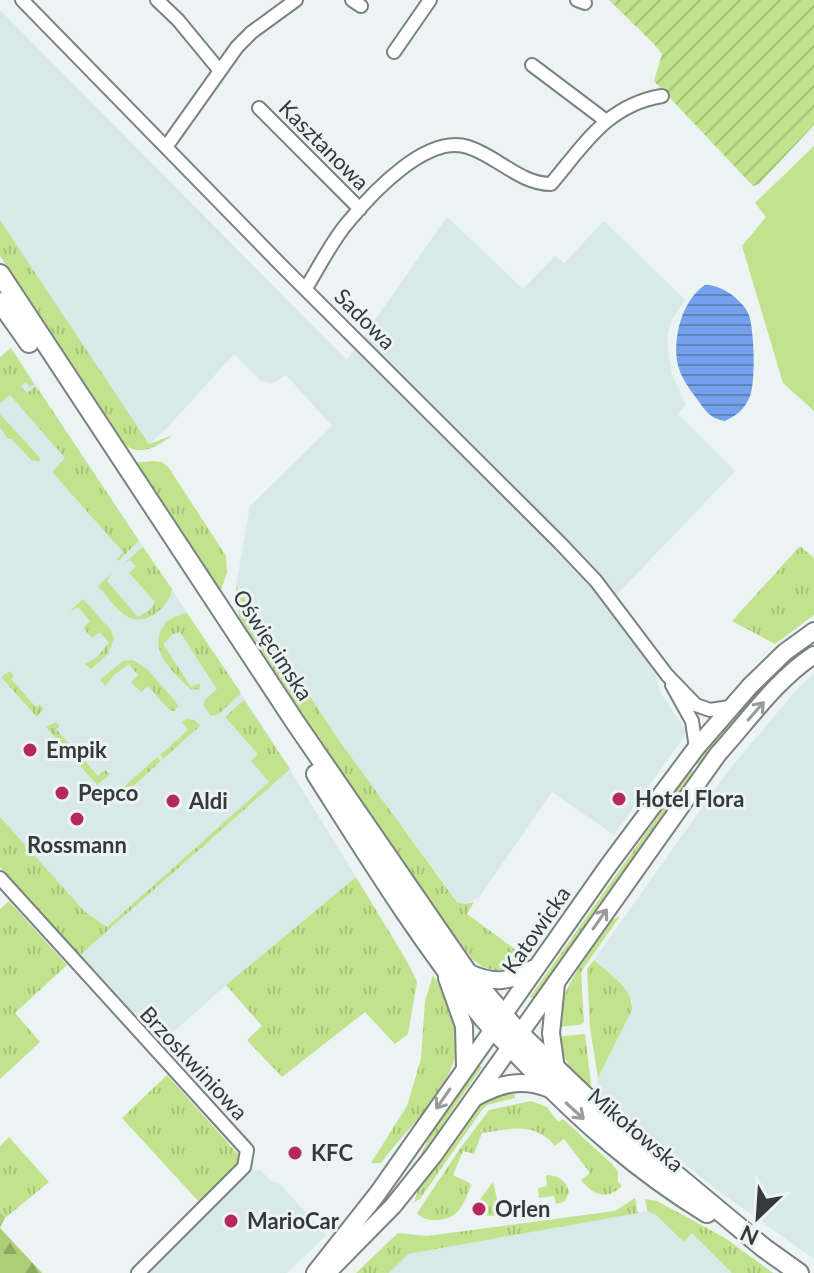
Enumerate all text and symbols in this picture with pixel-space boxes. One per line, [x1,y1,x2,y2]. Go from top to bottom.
street label: Kasztanowa [274,94,375,195]
street label: Sadowa [329,282,402,355]
street label: Oświęcimska [228,584,319,705]
one-way arrow [747,701,765,722]
place label: Empik [46,736,107,763]
marker: Empik [21,741,39,759]
place label: Pepco [78,779,138,806]
marker: Pepco [53,784,71,802]
place label: Hotel Flora [635,785,744,812]
place label: Aldi [188,787,228,814]
marker: Hotel Flora [610,790,628,808]
marker: Aldi [164,792,182,810]
marker: Rossmann [68,810,86,828]
place label: Rossmann [27,831,127,858]
street label: Katowicka [496,881,576,979]
one-way arrow [592,908,608,930]
street label: Brzoskwiniowa [135,1000,254,1125]
street label: Mikołowska [583,1082,690,1177]
one-way arrow [435,1088,452,1110]
one-way arrow [565,1102,585,1120]
place label: KFC [311,1139,353,1166]
marker: KFC [286,1144,304,1162]
north arrow [718,1177,798,1257]
place label: Orlen [495,1195,550,1222]
marker: Orlen [470,1200,488,1218]
place label: MarioCar [247,1207,340,1234]
marker: MarioCar [222,1212,240,1230]
text: N [736,1220,763,1251]

